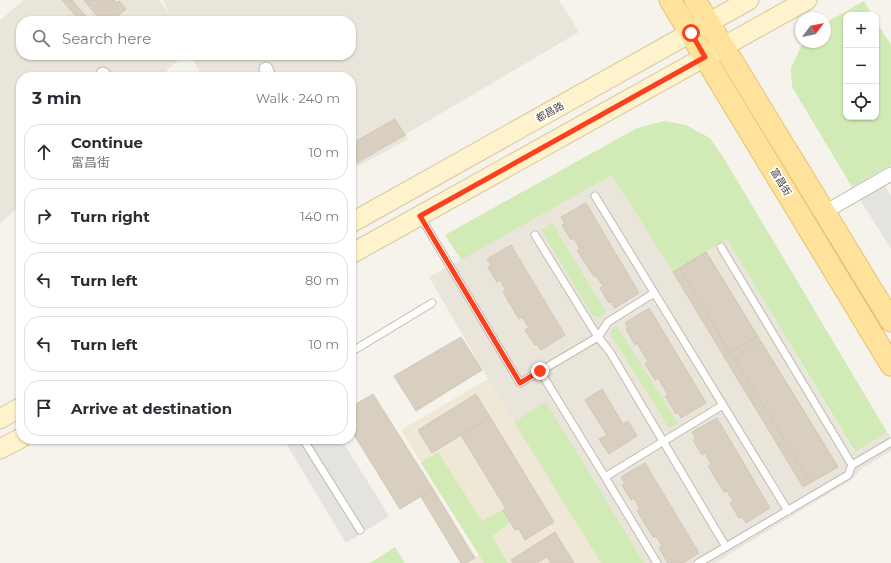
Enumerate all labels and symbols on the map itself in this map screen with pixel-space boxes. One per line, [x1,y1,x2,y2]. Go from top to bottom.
north arrow [795,12,831,48]
route start [682,24,700,42]
street label: 都昌路 [534,99,566,125]
street label: 富昌街 [768,166,794,198]
route end [531,362,549,380]

